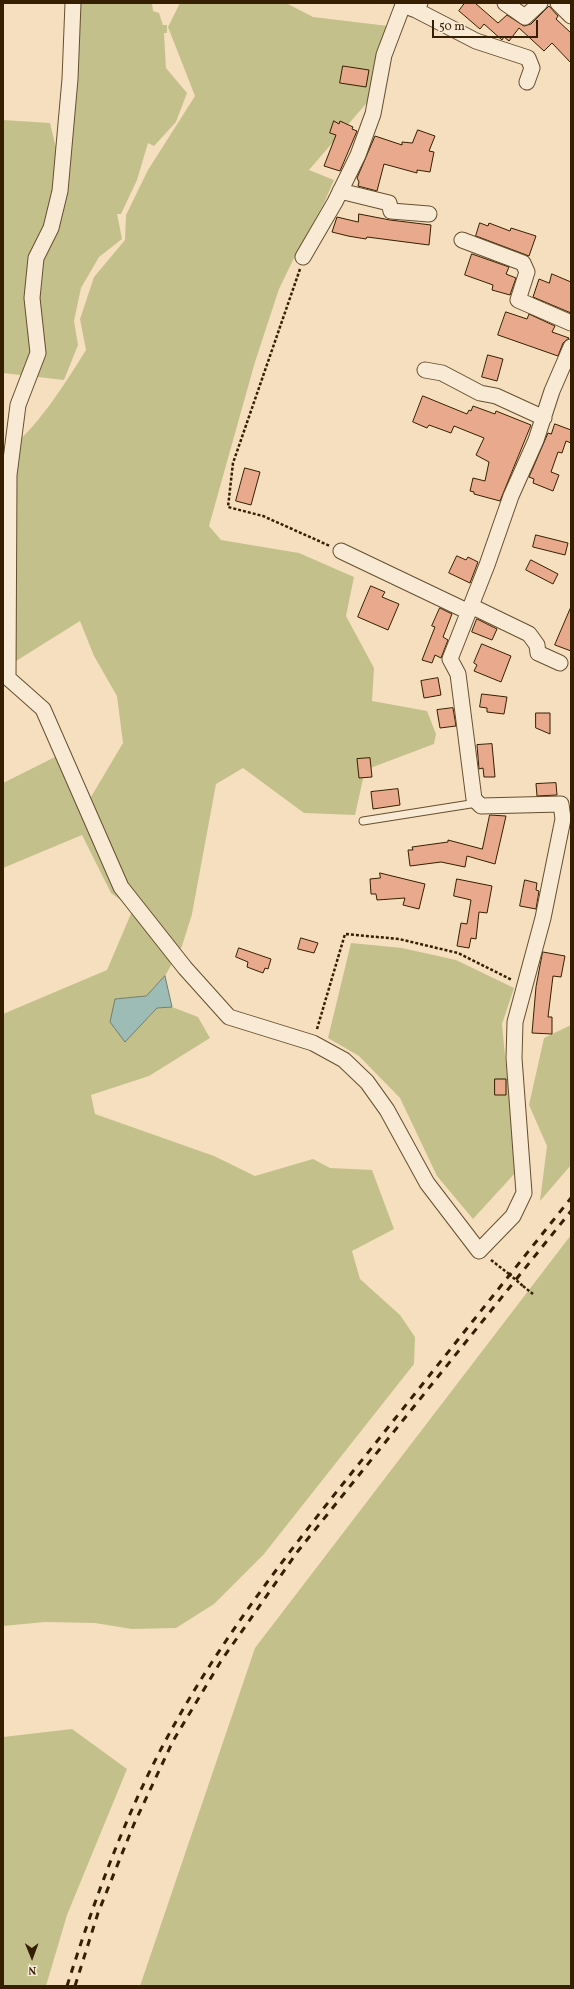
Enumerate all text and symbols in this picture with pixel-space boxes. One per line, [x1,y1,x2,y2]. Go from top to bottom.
scale bar [434,12,540,38]
text: 50 m [439,19,465,35]
north arrow [12,1937,52,1977]
text: N [28,1962,36,1977]

